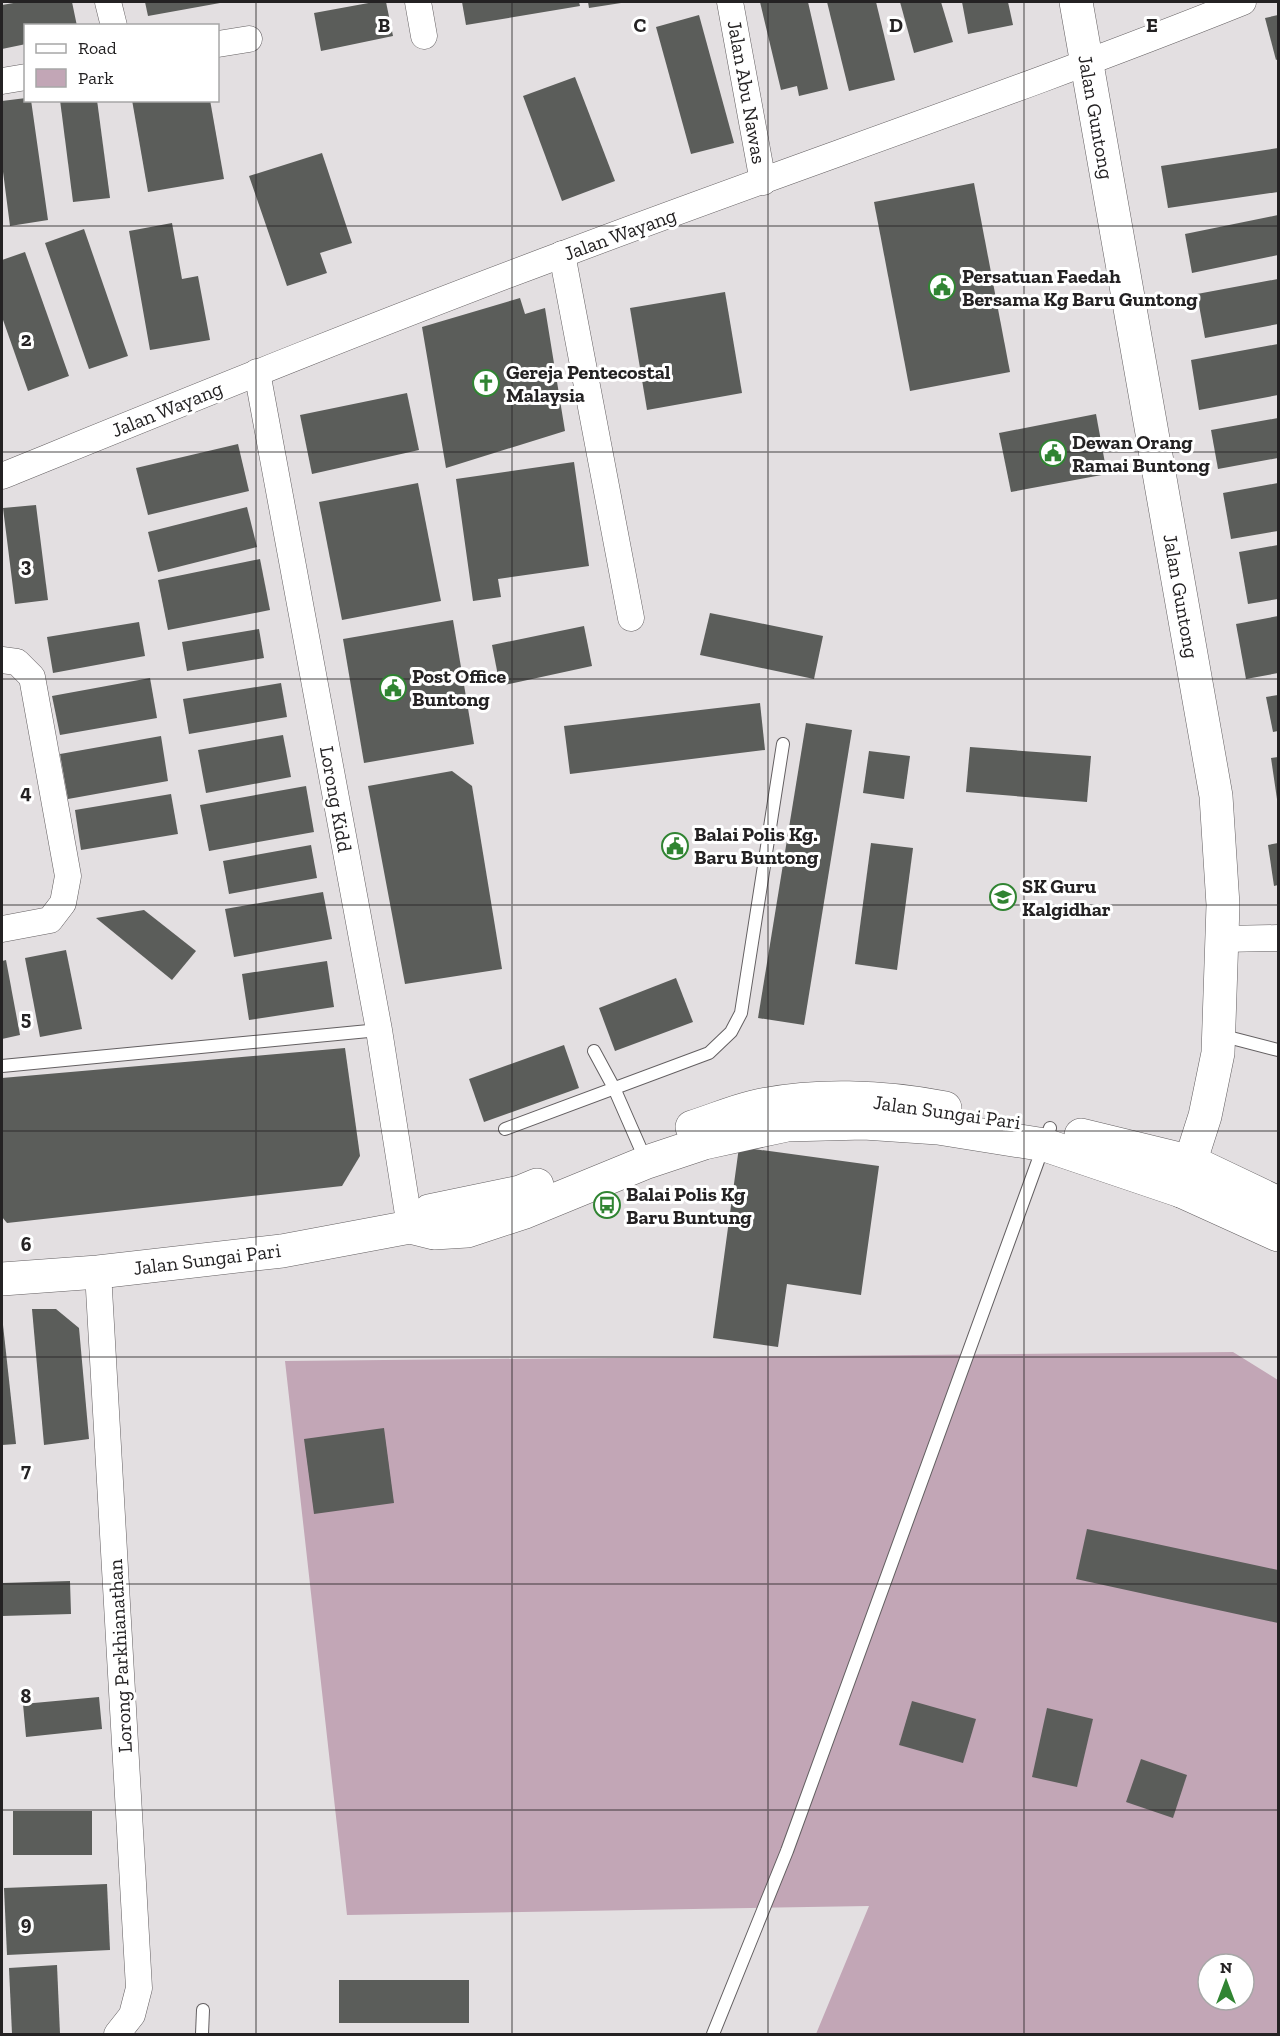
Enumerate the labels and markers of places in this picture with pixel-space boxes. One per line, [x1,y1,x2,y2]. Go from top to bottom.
place label: Persatuan Faedah Bersama Kg Baru Guntong [962,264,1198,311]
public building icon: Persatuan Faedah Bersama Kg Baru Guntong [927,272,957,302]
place label: Gereja Pentecostal Malaysia [506,360,671,407]
church icon: Gereja Pentecostal Malaysia [471,368,501,398]
place label: Dewan Orang Ramai Buntong [1072,430,1211,477]
public building icon: Dewan Orang Ramai Buntong [1038,438,1068,468]
place label: Post Office Buntong [412,664,507,711]
public building icon: Post Office Buntong [378,673,408,703]
place label: Balai Polis Kg. Baru Buntong [694,822,819,869]
public building icon: Balai Polis Kg. Baru Buntong [660,831,690,861]
place label: SK Guru Kalgidhar [1022,874,1111,921]
school or university icon: SK Guru Kalgidhar [988,882,1018,912]
place label: Balai Polis Kg Baru Buntung [626,1182,752,1229]
bus stop icon: Balai Polis Kg Baru Buntung [592,1190,622,1220]

